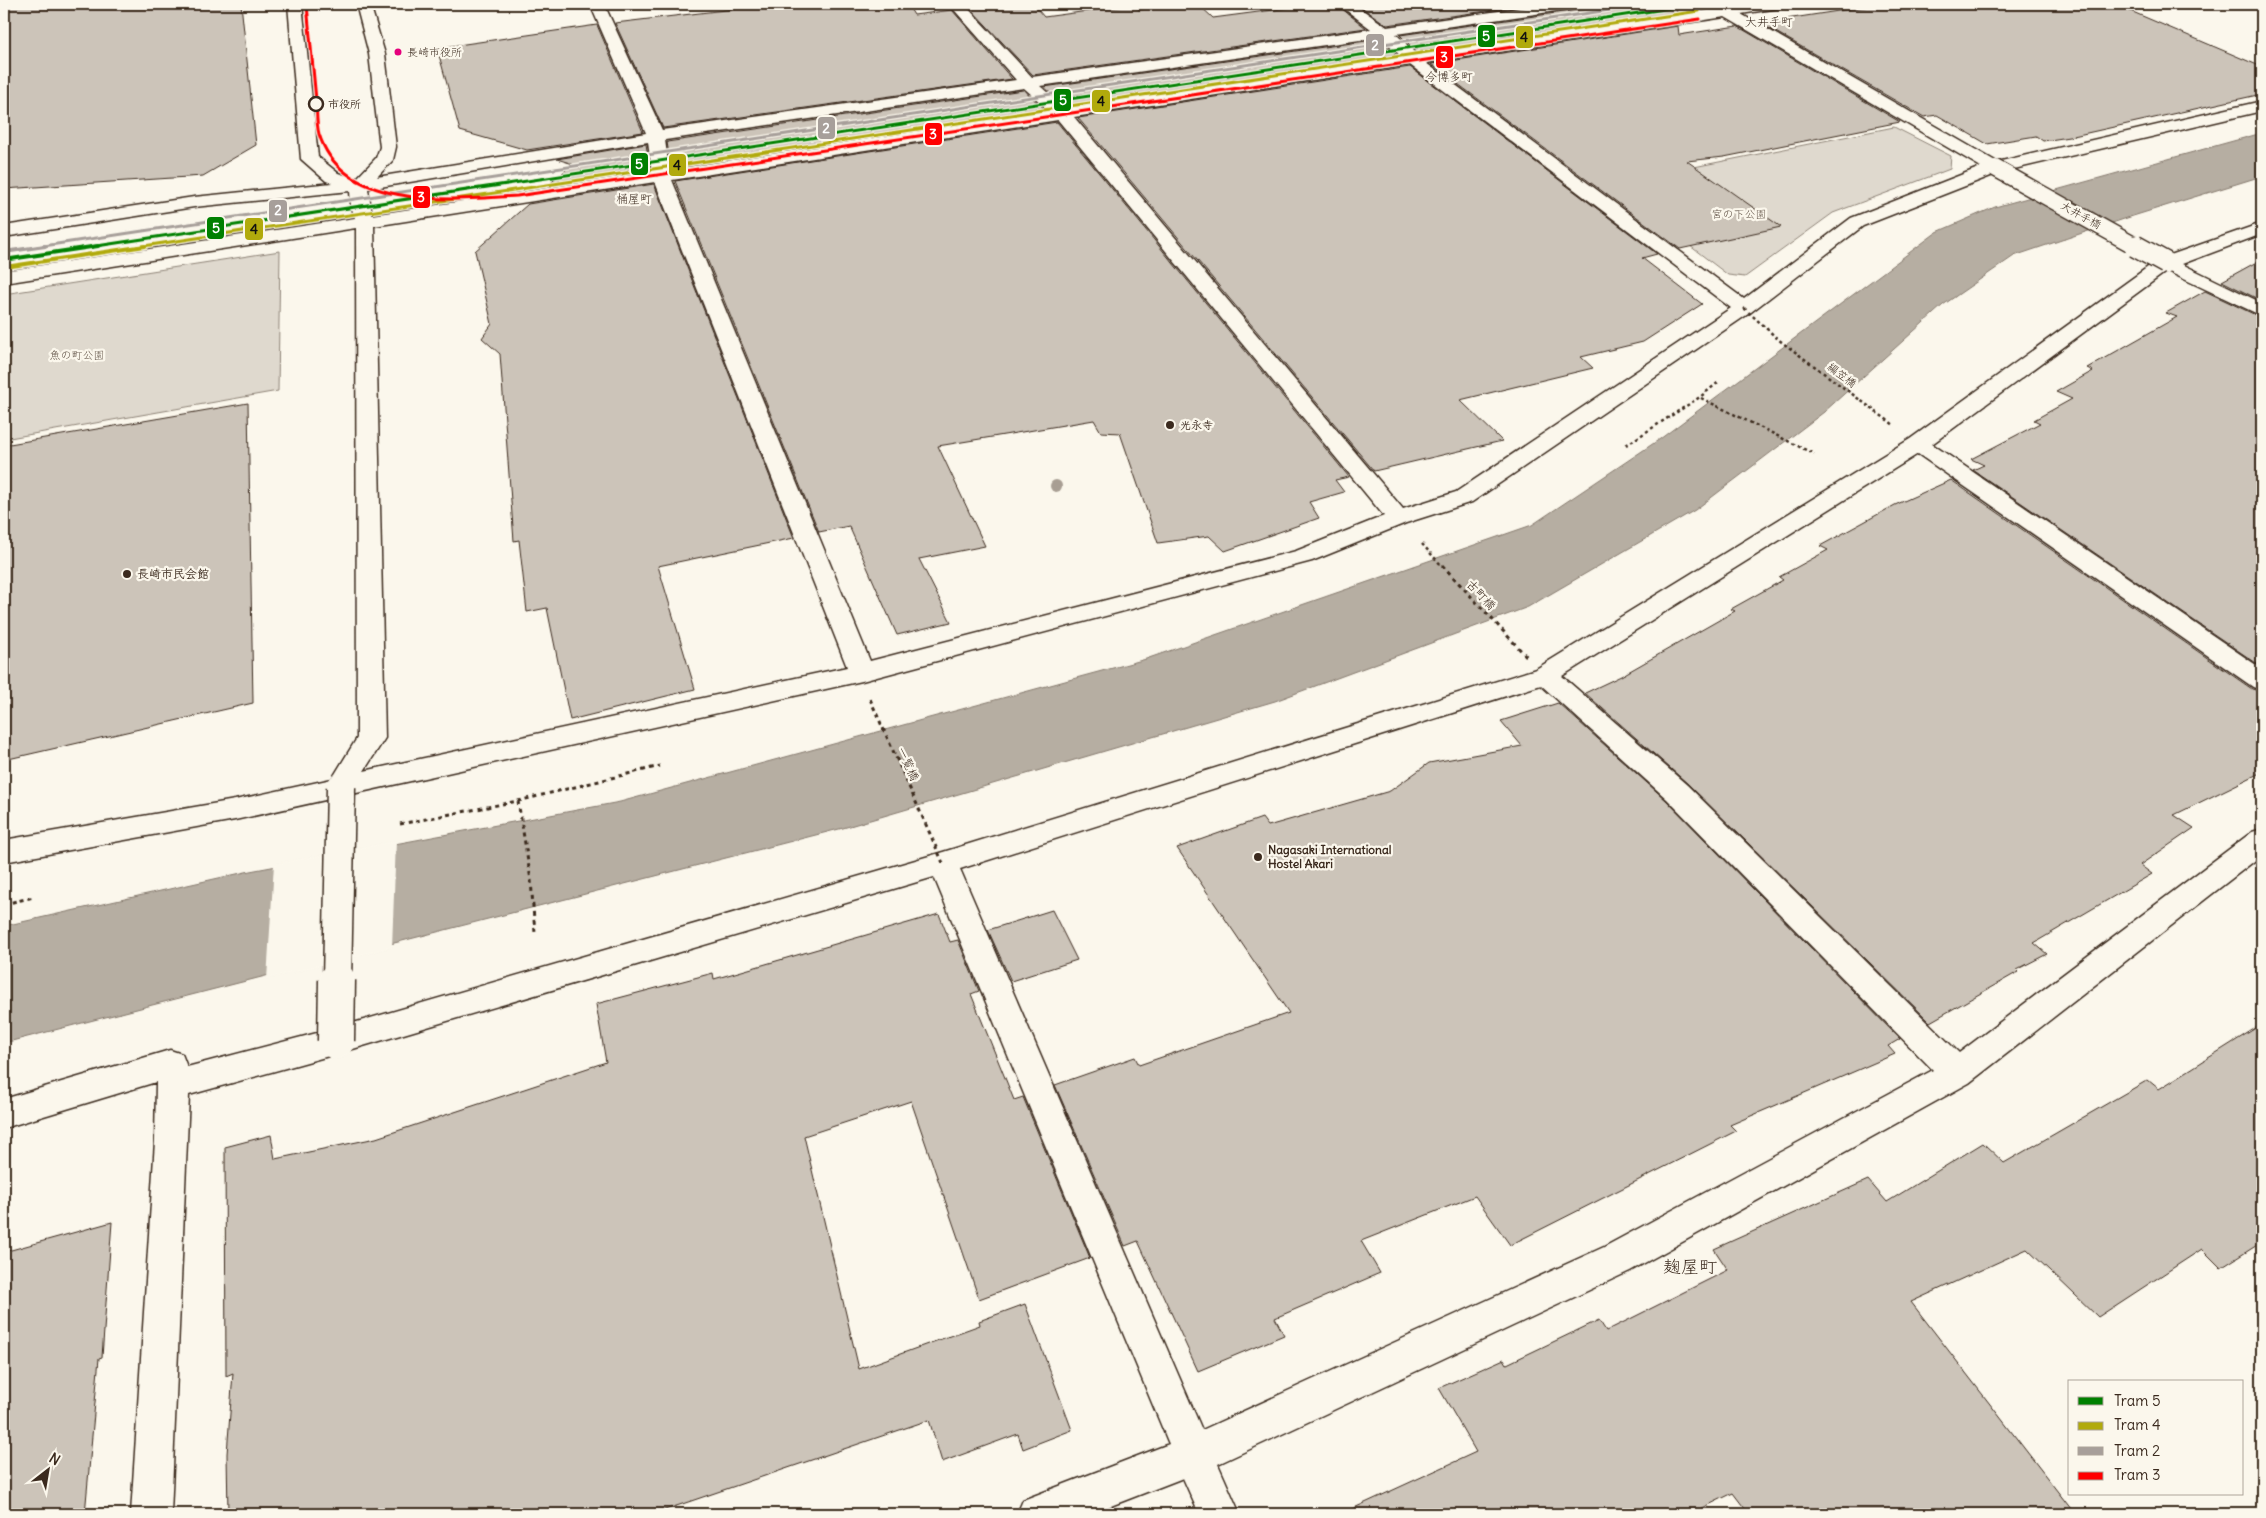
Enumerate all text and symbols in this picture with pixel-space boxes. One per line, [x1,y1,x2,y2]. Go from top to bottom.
district label: 大井手町 [1745,14,1793,29]
line badge: 5 [1477,24,1496,48]
line badge: 4 [1515,25,1534,49]
text: 5 [1482,27,1490,45]
text: 4 [1520,28,1528,46]
line badge: 2 [1365,33,1385,57]
text: 2 [1371,36,1379,54]
place label: 長崎市役所 [407,45,462,59]
line badge: 3 [1435,45,1454,69]
marker: 長崎市役所 [393,47,403,57]
text: 3 [1440,48,1448,66]
district label: 今博多町 [1425,69,1473,84]
line badge: 5 [1053,88,1072,112]
line badge: 4 [1091,89,1111,113]
text: 5 [1059,91,1067,109]
text: 4 [1097,92,1105,110]
marker: 市役所 [308,96,324,112]
place label: 市役所 [328,97,361,111]
line badge: 2 [817,116,836,140]
text: 2 [822,119,830,137]
line badge: 3 [924,122,943,146]
text: 3 [929,125,937,143]
line badge: 5 [630,152,649,176]
line badge: 4 [668,153,687,177]
text: 5 [635,155,643,173]
text: 4 [673,156,681,174]
line badge: 3 [412,185,431,209]
text: 3 [417,188,425,206]
district label: 桶屋町 [616,191,652,206]
street label: 大井手橋 [2058,198,2104,232]
line badge: 2 [268,199,288,223]
text: 2 [274,201,282,219]
park label: 宮の下公園 [1712,207,1767,221]
line badge: 5 [206,216,225,240]
line badge: 4 [244,217,264,241]
text: 5 [212,219,220,237]
text: 4 [250,220,258,238]
park label: 魚の町公園 [50,348,105,362]
street label: 編笠橋 [1825,359,1859,391]
place label: 光永寺 [1180,418,1213,432]
marker: 光永寺 [1164,419,1176,431]
place label: 長崎市民会館 [137,566,209,581]
marker: 長崎市民会館 [121,568,133,580]
street label: 古町橋 [1464,576,1499,613]
street label: 一覧橋 [894,744,923,783]
place label: Nagasaki International Hostel Akari [1268,842,1392,871]
marker: Nagasaki International Hostel Akari [1252,851,1264,863]
district label: 麹屋町 [1663,1255,1717,1278]
legend [2068,1380,2244,1496]
text: Tram 5 [2114,1391,2161,1410]
text: Tram 4 [2114,1415,2161,1434]
text: Tram 2 [2114,1441,2160,1460]
north arrow [22,1446,72,1496]
text: N [46,1449,63,1469]
text: Tram 3 [2114,1465,2161,1484]

